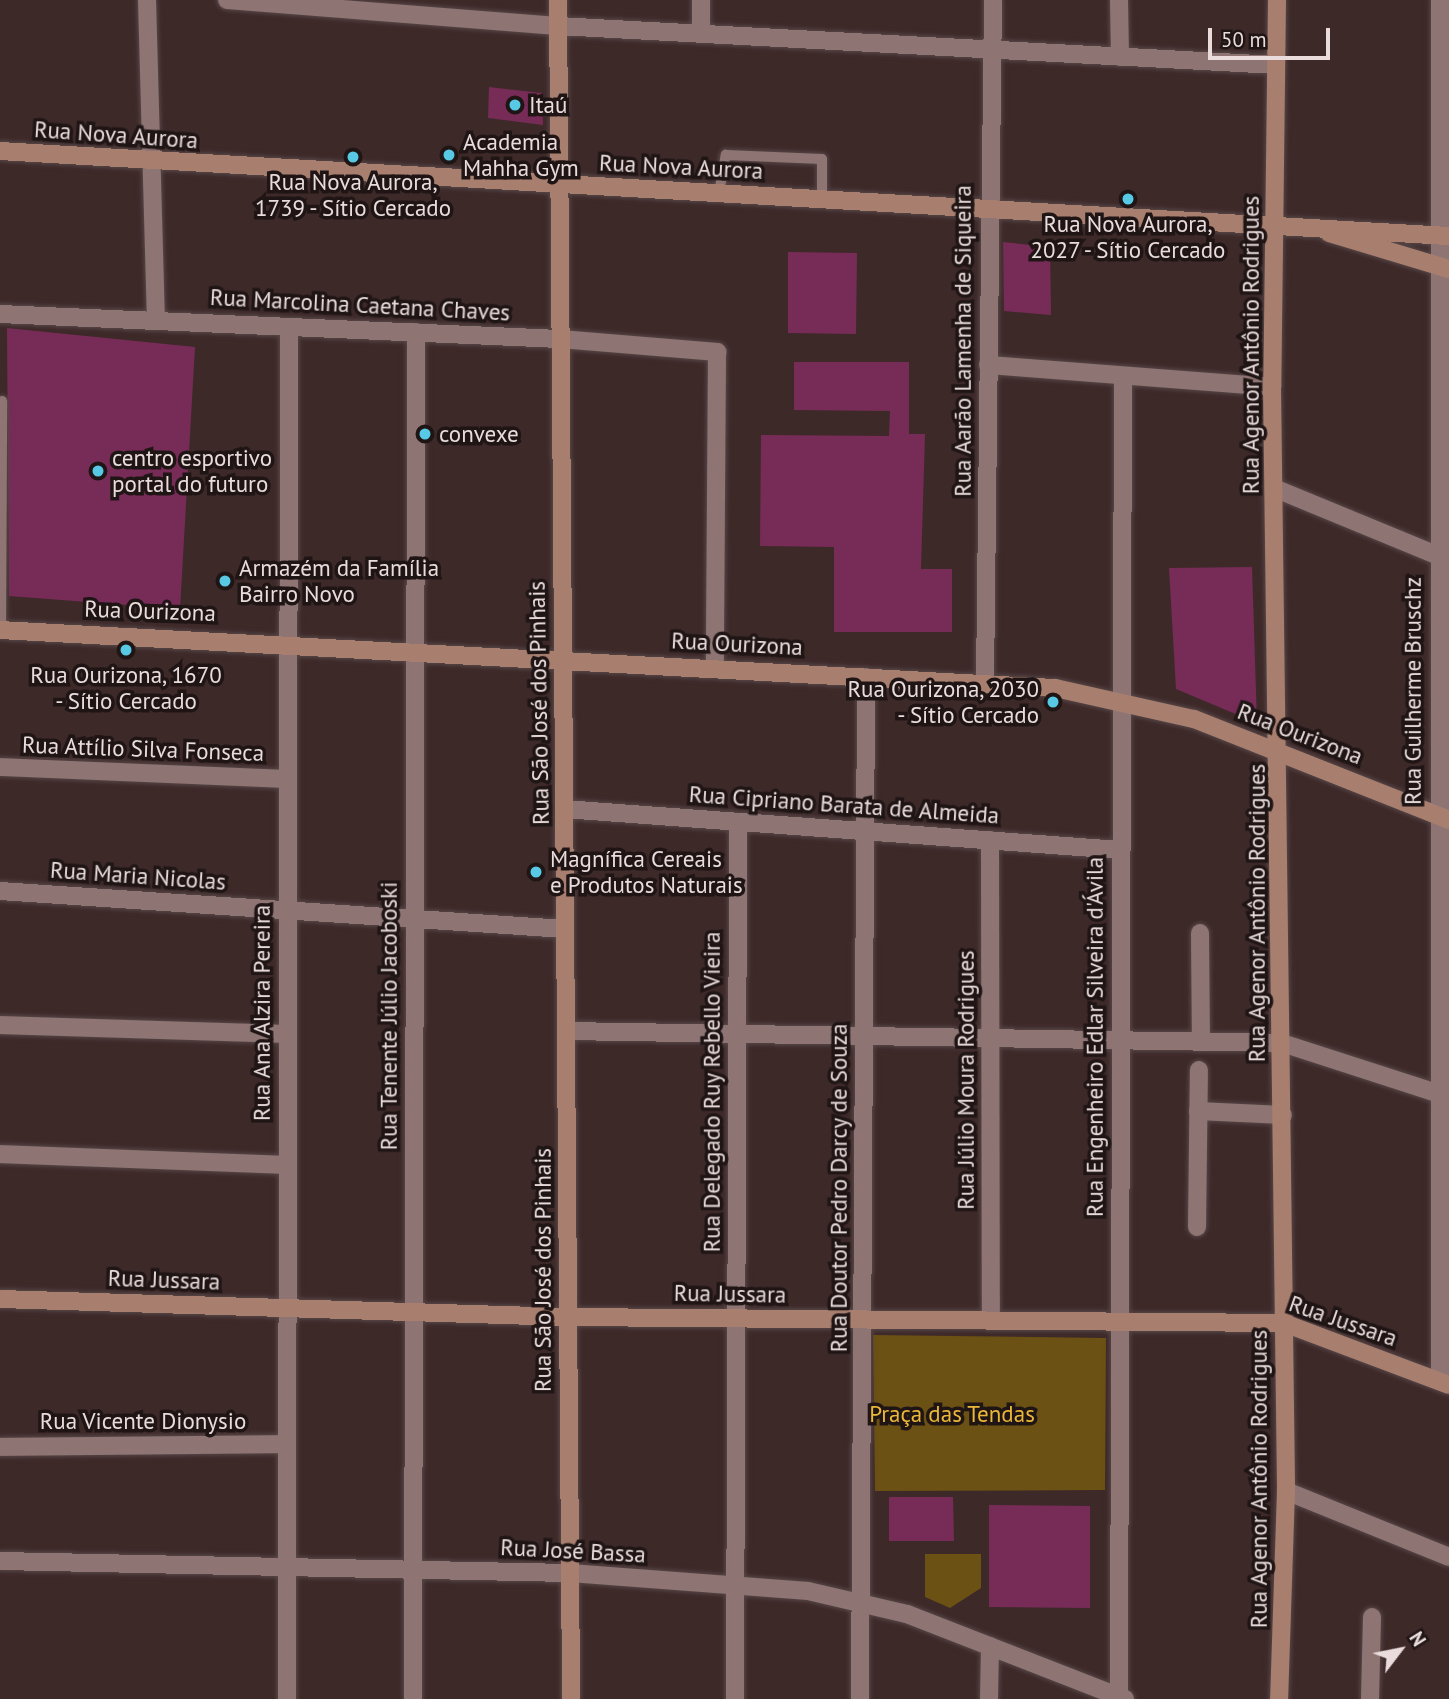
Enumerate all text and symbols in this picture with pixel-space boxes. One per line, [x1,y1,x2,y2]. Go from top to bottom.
scale bar [1211,14,1334,58]
text: 50 m [1221,26,1267,53]
place label: Itaú [529,91,567,119]
marker: Itaú [507,97,523,113]
street label: Rua Nova Aurora [33,115,199,155]
place label: Academia Mahha Gym [463,128,579,182]
marker: Academia Mahha Gym [441,147,457,163]
marker: Rua Nova Aurora, 1739 - Sítio Cercado [345,149,361,165]
street label: Rua Nova Aurora [598,149,764,185]
place label: Rua Nova Aurora, 1739 - Sítio Cercado [253,168,453,222]
street label: Rua Aarão Lamenha de Siqueira [949,185,977,497]
marker: Rua Nova Aurora, 2027 - Sítio Cercado [1120,191,1136,207]
street label: Rua Agenor Antônio Rodrigues [1237,195,1265,495]
place label: Rua Nova Aurora, 2027 - Sítio Cercado [1028,210,1228,264]
street label: Rua Marcolina Caetana Chaves [209,283,511,327]
place label: convexe [439,420,519,448]
marker: convexe [417,426,433,442]
place label: centro esportivo portal do futuro [112,444,272,498]
marker: centro esportivo portal do futuro [90,463,106,479]
place label: Armazém da Família Bairro Novo [239,554,439,608]
marker: Armazém da Família Bairro Novo [217,573,233,589]
street label: Rua Guilherme Bruschz [1399,577,1427,805]
street label: Rua São José dos Pinhais [523,581,555,825]
street label: Rua Ourizona [84,595,216,627]
street label: Rua Ourizona [670,627,804,661]
marker: Rua Ourizona, 1670 - Sítio Cercado [118,642,134,658]
place label: Rua Ourizona, 1670 - Sítio Cercado [29,661,223,715]
place label: Rua Ourizona, 2030 - Sítio Cercado [846,675,1039,729]
marker: Rua Ourizona, 2030 - Sítio Cercado [1045,694,1061,710]
street label: Rua Ourizona [1234,698,1366,770]
street label: Rua Attílio Silva Fonseca [21,731,265,767]
street label: Rua Agenor Antônio Rodrigues [1243,763,1271,1063]
street label: Rua Cipriano Barata de Almeida [688,780,1000,830]
place label: Magnífica Cereais e Produtos Naturais [550,845,743,899]
street label: Rua Maria Nicolas [49,856,227,896]
street label: Rua Engenheiro Edlar Silveira d'Ávila [1081,857,1109,1217]
marker: Magnífica Cereais e Produtos Naturais [528,864,544,880]
street label: Rua Tenente Júlio Jacoboski [375,881,403,1151]
street label: Rua Ana Alzira Pereira [248,904,276,1122]
street label: Rua Delegado Ruy Rebello Vieira [698,931,726,1253]
street label: Rua Júlio Moura Rodrigues [952,950,980,1210]
street label: Rua Doutor Pedro Darcy de Souza [825,1023,853,1353]
street label: Rua São José dos Pinhais [529,1148,557,1392]
street label: Rua Jussara [107,1264,221,1296]
street label: Rua Jussara [674,1279,786,1309]
street label: Rua Jussara [1285,1290,1401,1352]
street label: Rua Agenor Antônio Rodrigues [1245,1329,1273,1629]
park label: Praça das Tendas [869,1400,1035,1428]
street label: Rua Vicente Dionysio [39,1407,247,1435]
street label: Rua José Bassa [500,1533,646,1569]
north arrow [1365,1615,1435,1685]
text: N [1404,1627,1431,1651]

